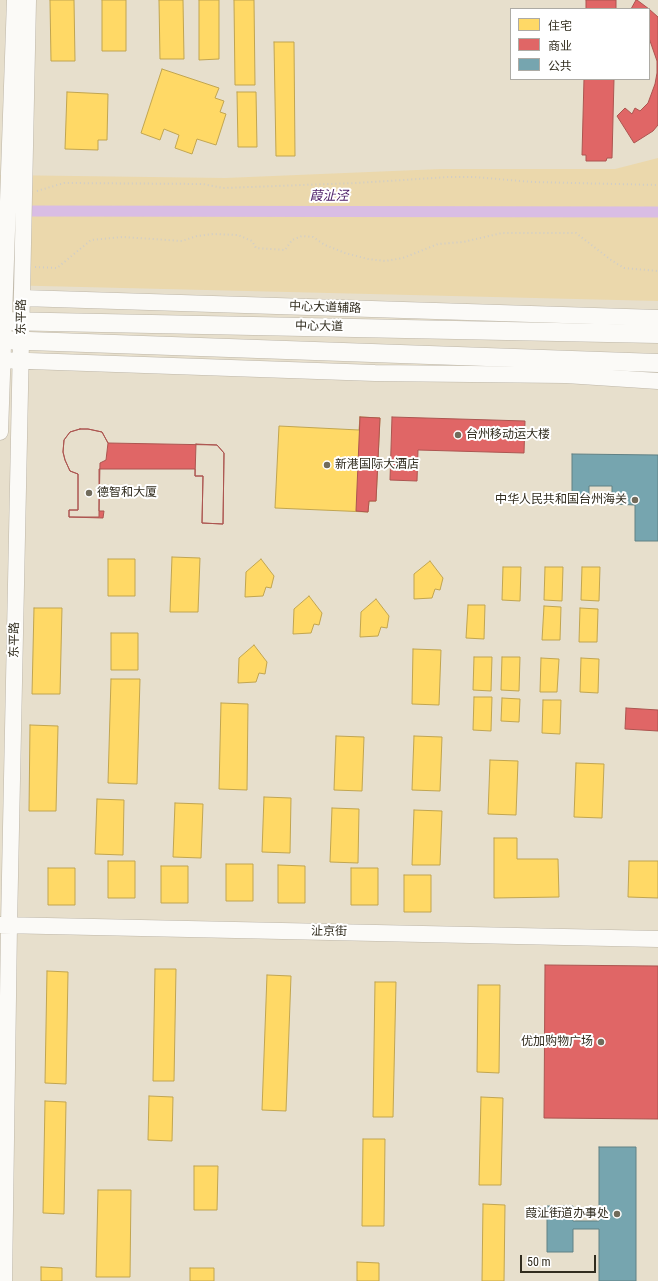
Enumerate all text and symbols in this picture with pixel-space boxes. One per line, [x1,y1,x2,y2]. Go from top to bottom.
legend [510,8,650,80]
text: 住宅 [548,19,572,33]
text: 商业 [548,39,572,53]
text: 公共 [548,59,572,73]
water label: 葭沚泾 [310,189,348,205]
street label: 东平路 [14,299,30,335]
street label: 中心大道辅路 [289,300,361,316]
street label: 中心大道 [295,319,343,335]
place label: 台州移动运大楼 [466,428,550,442]
marker: 台州移动运大楼 [453,430,463,440]
place label: 新港国际大酒店 [335,458,419,472]
marker: 新港国际大酒店 [322,460,332,470]
place label: 德智和大厦 [97,486,157,500]
marker: 德智和大厦 [84,488,94,498]
place label: 中华人民共和国台州海关 [495,493,627,507]
marker: 中华人民共和国台州海关 [630,495,640,505]
street label: 东平路 [7,622,23,658]
street label: 沚京街 [311,924,347,940]
place label: 优加购物广场 [521,1035,593,1049]
marker: 优加购物广场 [596,1037,606,1047]
place label: 葭沚街道办事处 [525,1207,609,1221]
marker: 葭沚街道办事处 [612,1209,622,1219]
scale bar [522,1247,598,1273]
text: 50 m [527,1255,551,1269]

